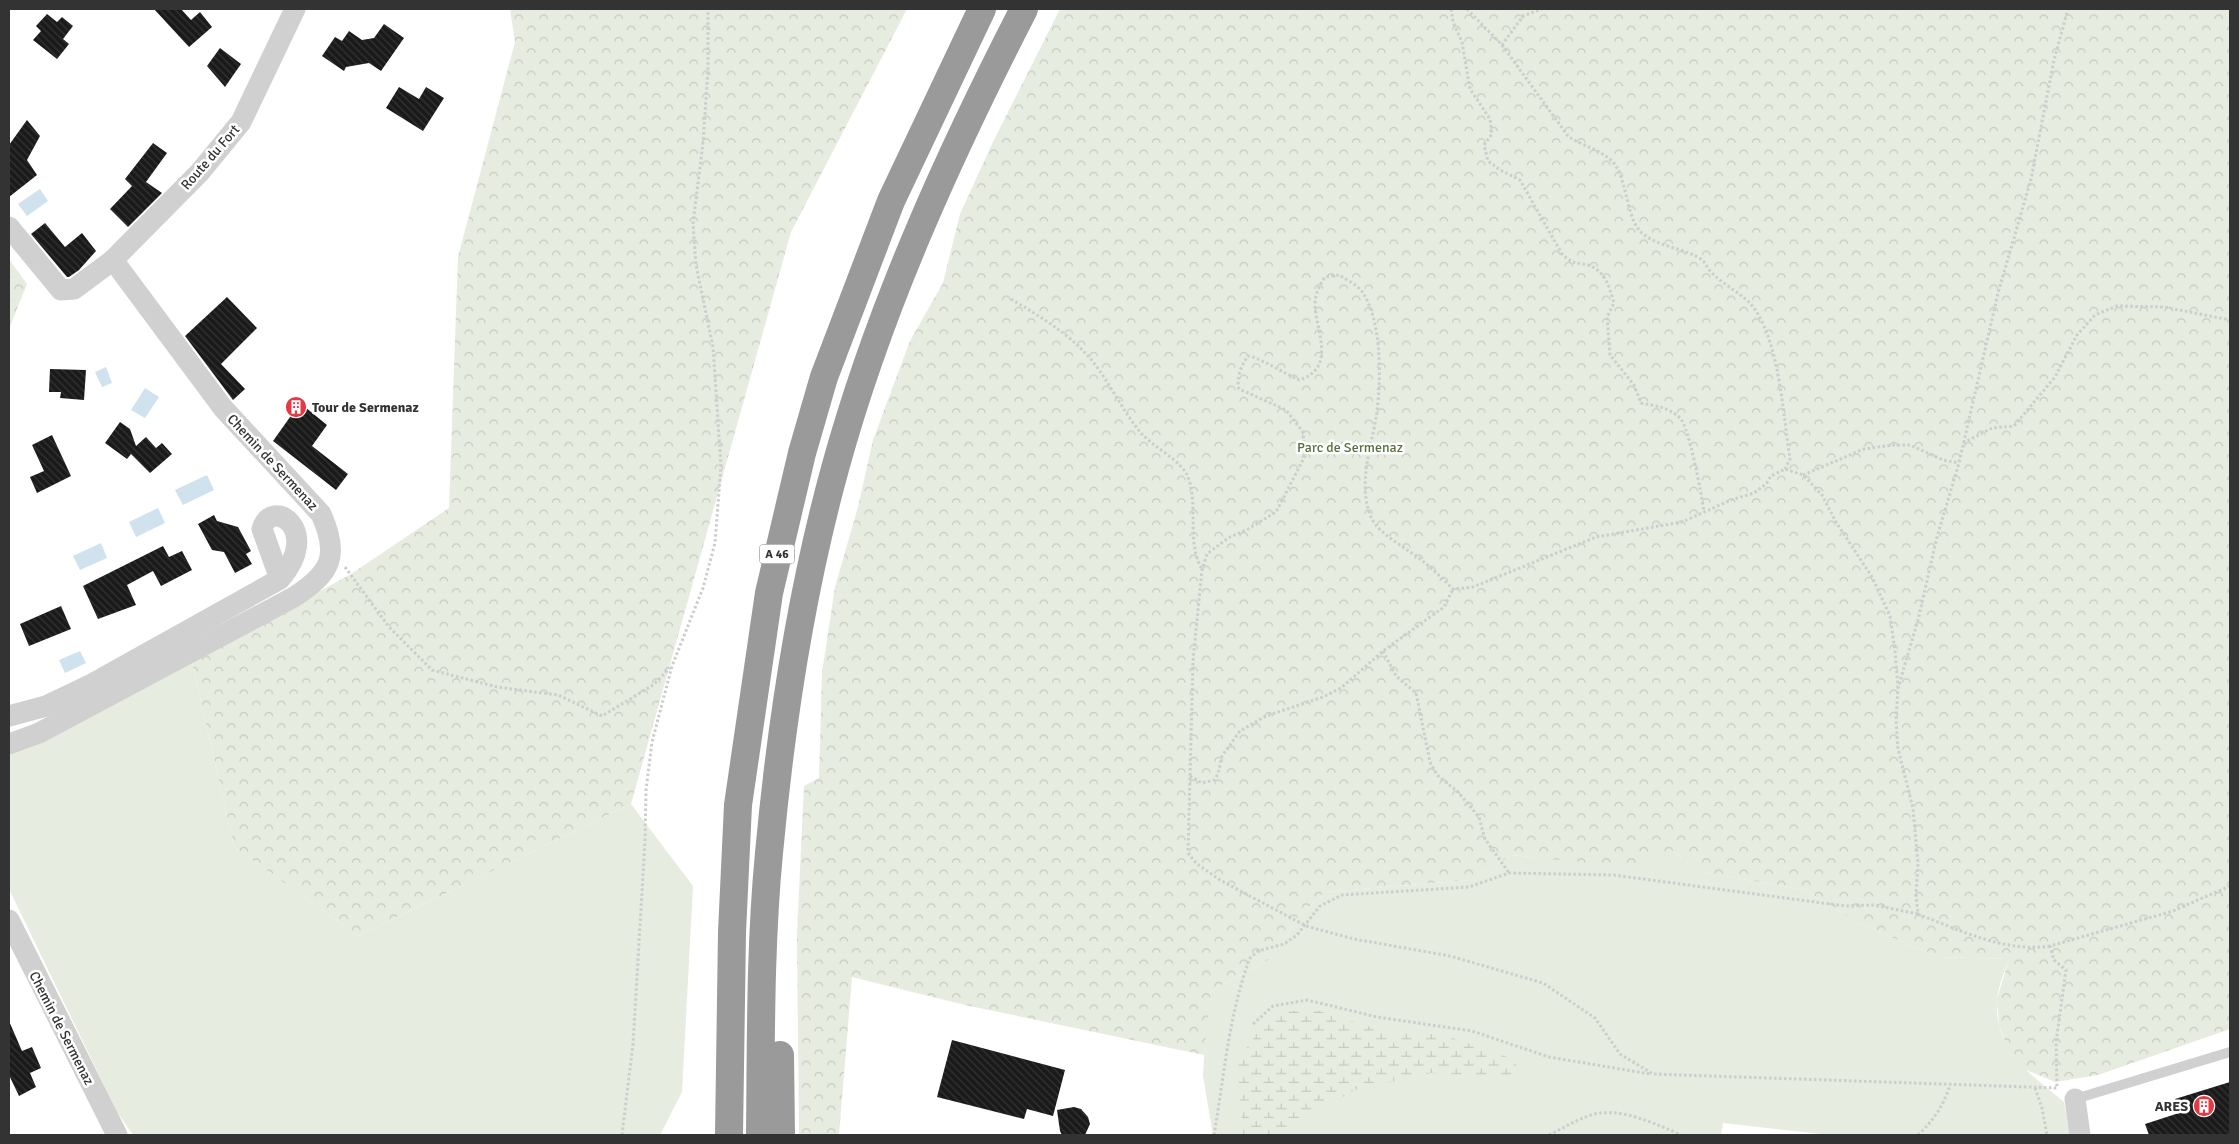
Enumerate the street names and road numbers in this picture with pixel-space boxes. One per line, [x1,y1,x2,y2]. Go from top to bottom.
street label: Route du Fort [177,121,243,193]
street label: Chemin de Sermenaz [224,411,322,514]
road number: A 46 [760,544,794,564]
street label: Chemin de Sermenaz [26,969,98,1088]

